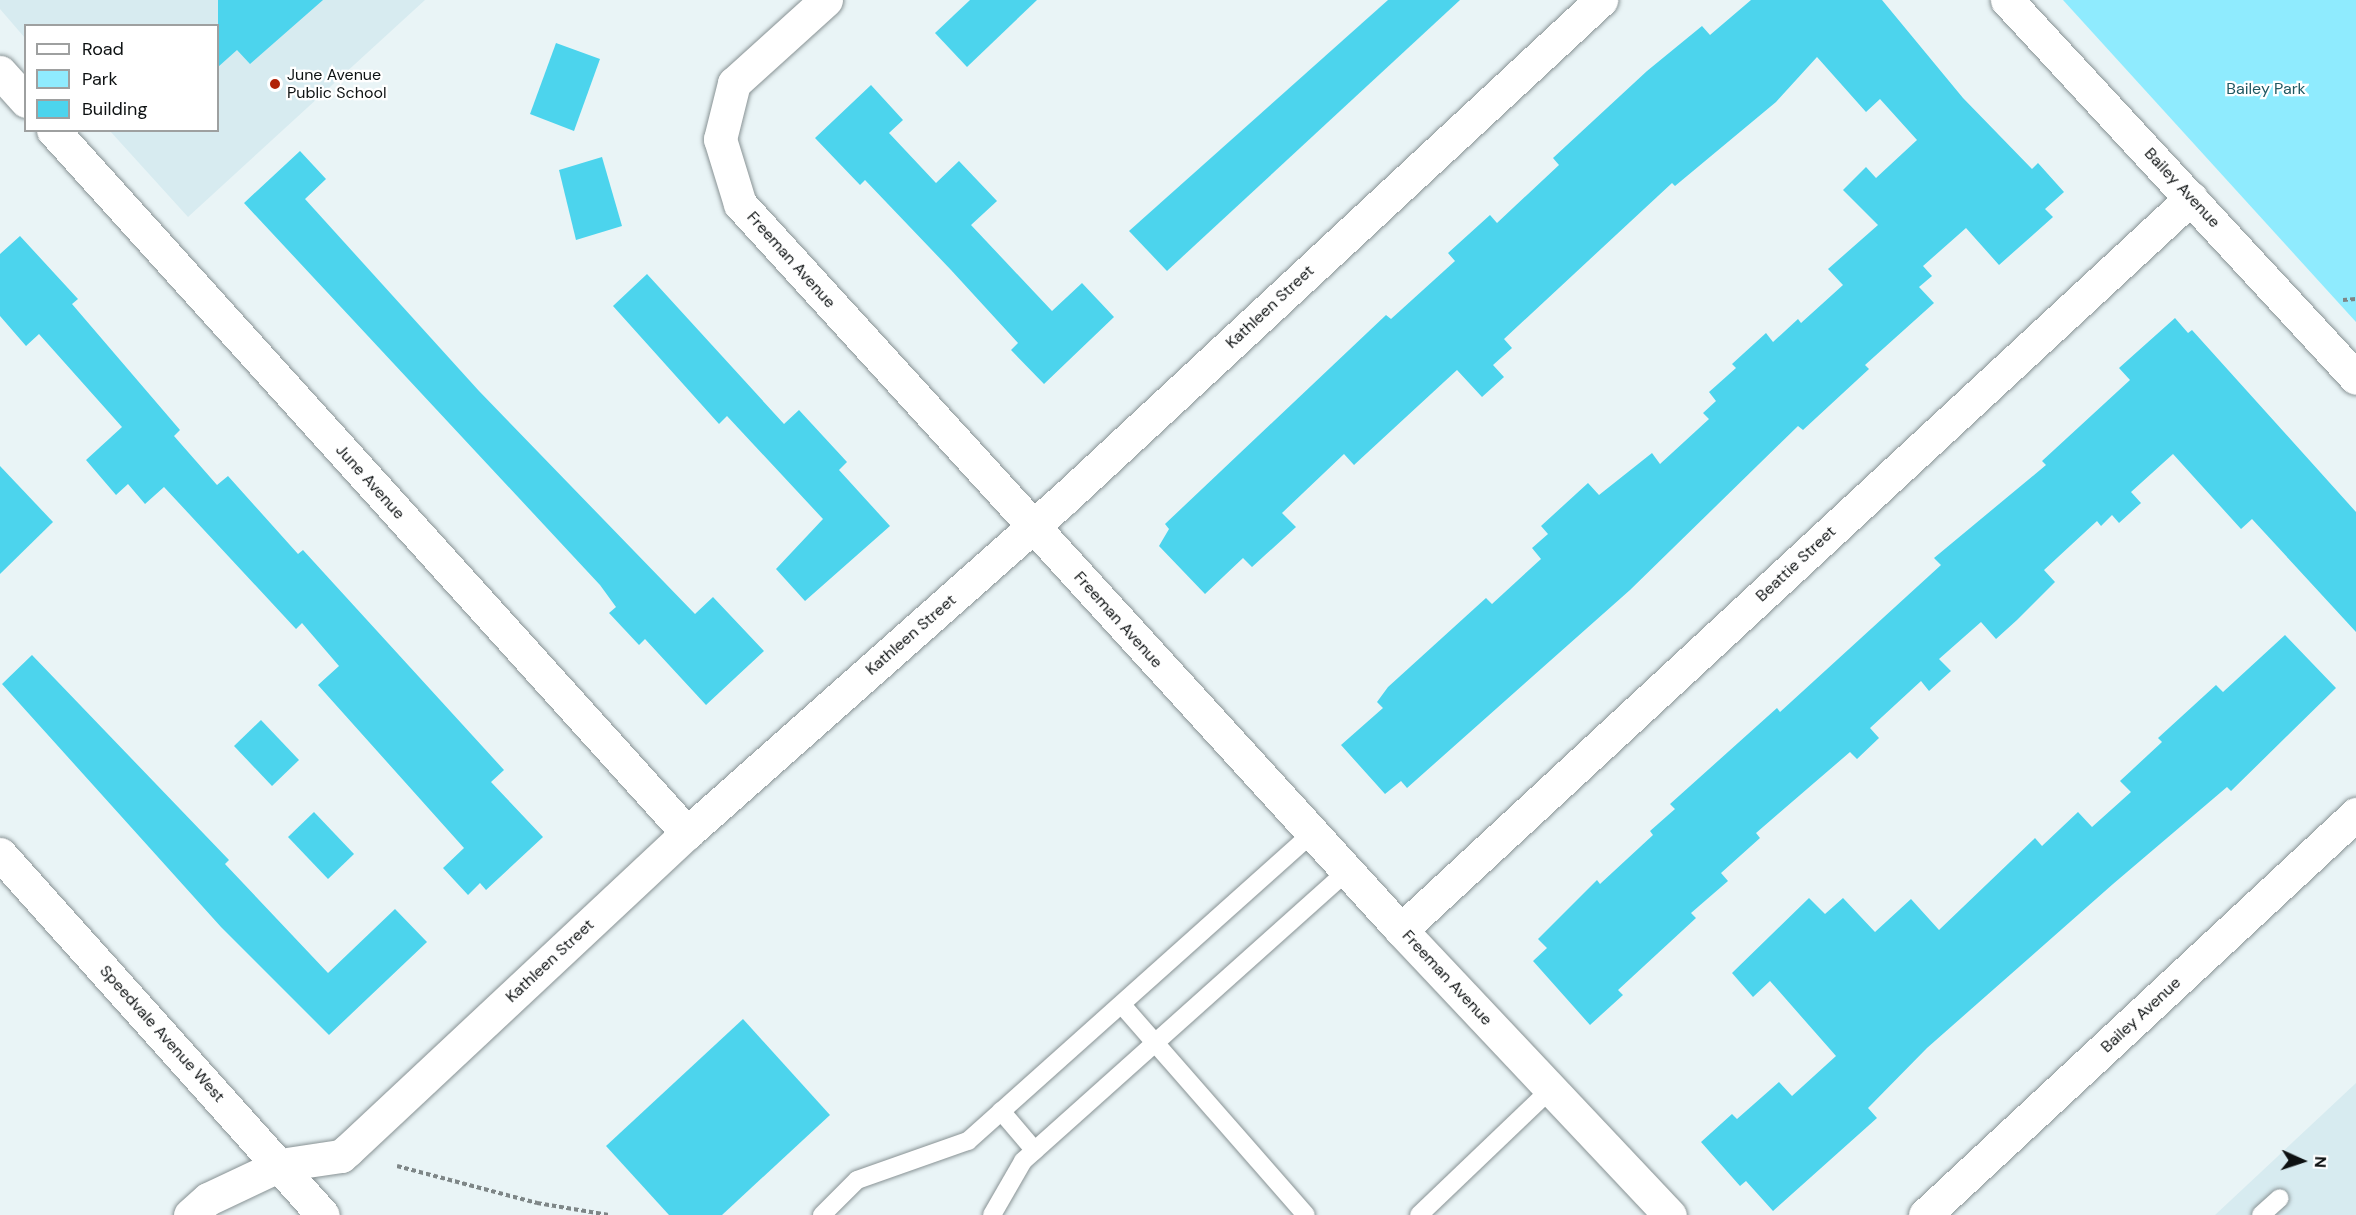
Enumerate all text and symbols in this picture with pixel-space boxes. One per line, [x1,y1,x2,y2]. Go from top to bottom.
legend [24,24,219,132]
text: Road [82,37,124,61]
place label: June Avenue Public School [287,65,386,103]
text: Park [82,67,118,91]
marker: June Avenue Public School [268,77,282,91]
park label: Bailey Park [2226,79,2306,99]
text: Building [82,97,147,121]
street label: Bailey Avenue [2140,144,2224,232]
street label: Freeman Avenue [743,208,839,312]
street label: Kathleen Street [1222,261,1318,353]
street label: June Avenue [331,441,409,523]
street label: Beattie Street [1752,522,1840,606]
street label: Freeman Avenue [1070,568,1166,672]
street label: Kathleen Street [862,591,960,679]
street label: Kathleen Street [502,915,598,1007]
street label: Freeman Avenue [1398,926,1496,1030]
street label: Speedvale Avenue West [95,962,229,1106]
street label: Bailey Avenue [2097,973,2185,1057]
north arrow [2272,1131,2332,1191]
text: N [2310,1156,2331,1168]

